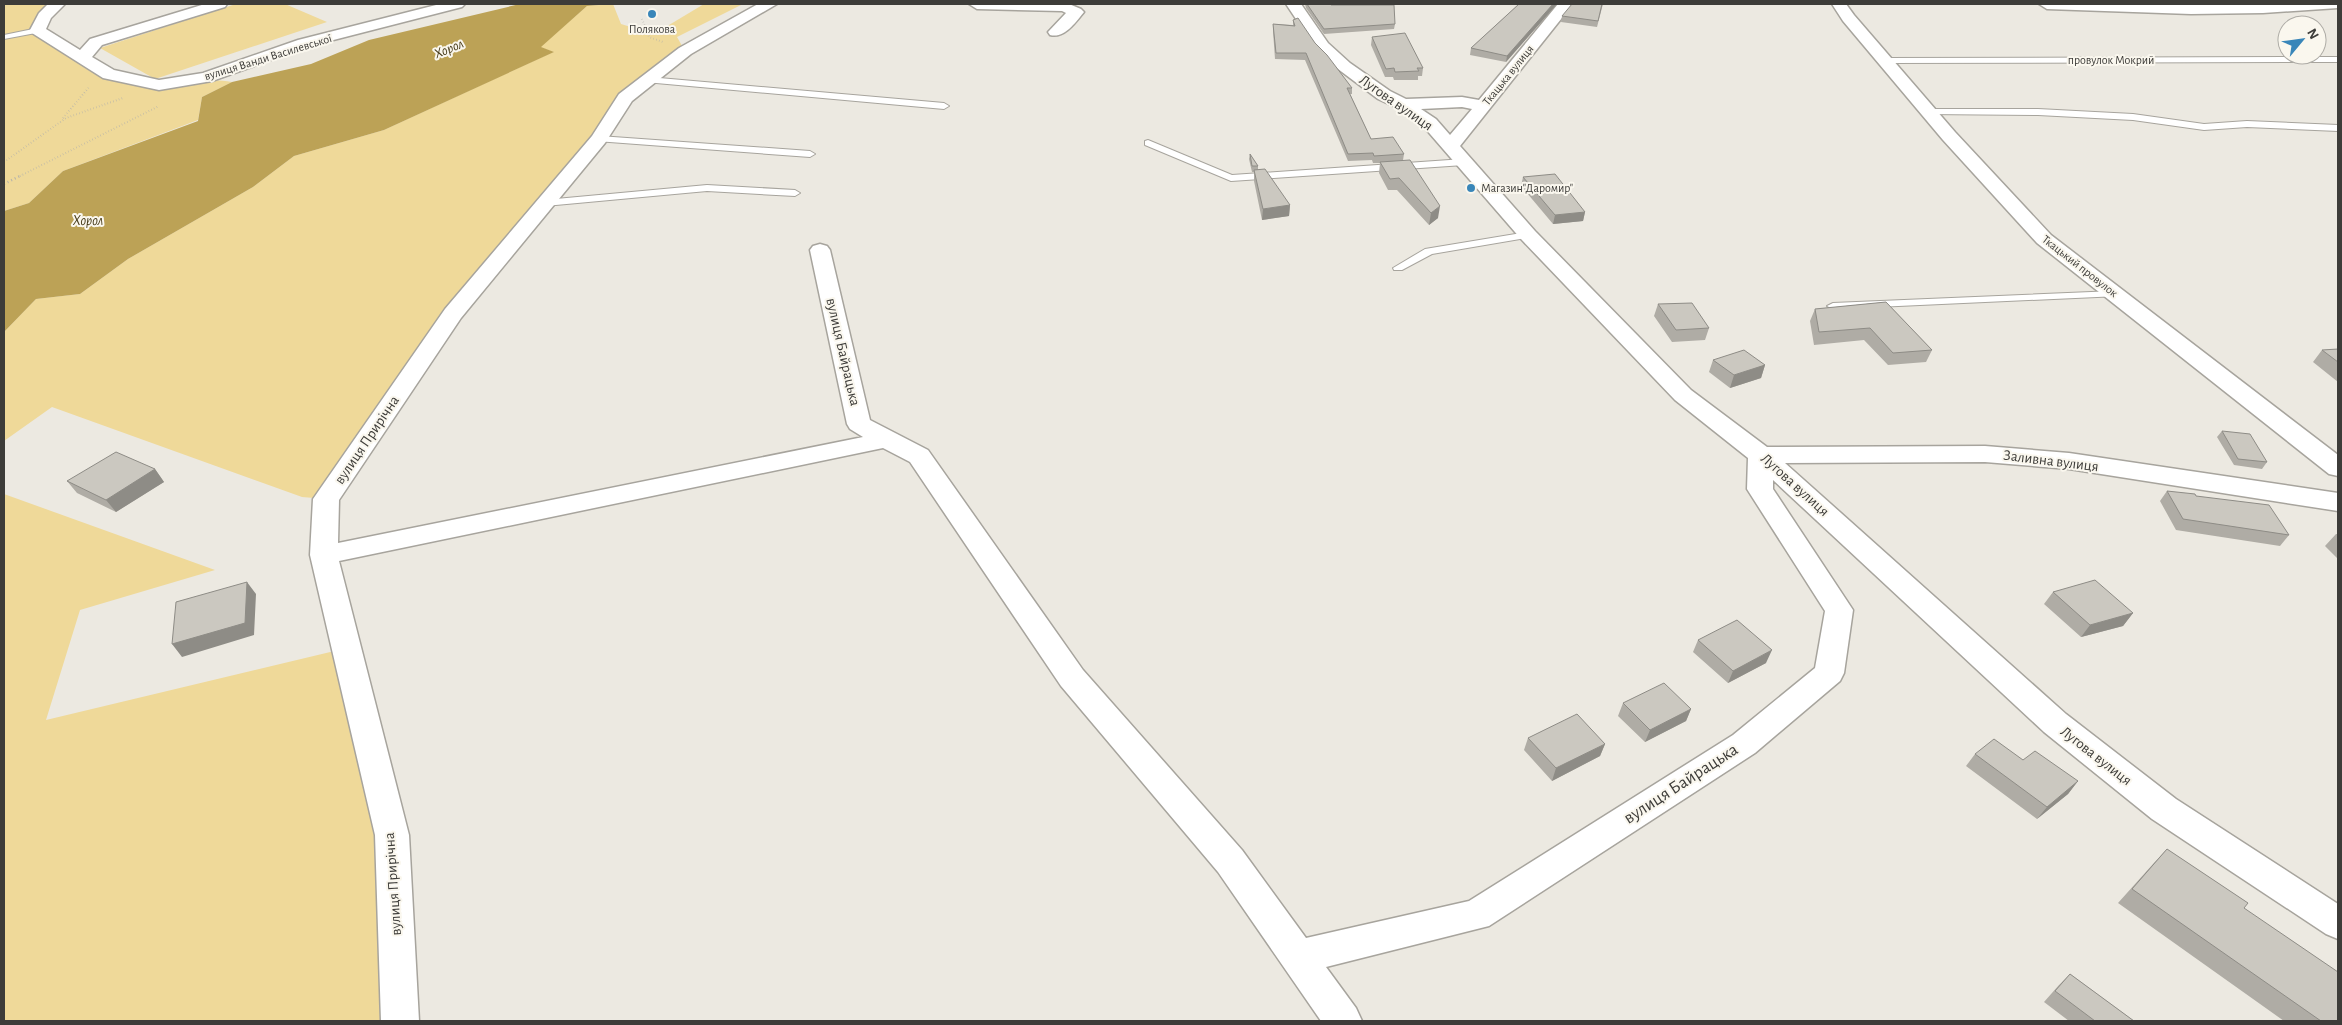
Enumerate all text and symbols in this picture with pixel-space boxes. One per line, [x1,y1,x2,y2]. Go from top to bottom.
marker: Полякова [646,8,658,20]
north arrow [2277,15,2327,65]
place label: Полякова [629,23,676,35]
text: N [2304,27,2321,42]
street label: вулиця Ванди Василевської [203,32,334,83]
water label: Хорол [432,37,466,61]
street label: Ткацька вулиця [1480,43,1537,108]
street label: провулок Мокрий [2068,54,2154,67]
street label: Лугова вулиця [1357,72,1435,134]
marker: Магазин"Даромир" [1465,182,1477,194]
place label: Магазин"Даромир" [1481,182,1573,194]
water label: Хорол [73,214,103,228]
street label: Ткацький провулок [2039,233,2120,300]
street label: вулиця Байрацька [823,297,863,408]
street label: вулиця Прирічна [332,393,402,487]
street label: Заливна вулиця [2002,448,2100,474]
street label: Лугова вулиця [1758,451,1832,519]
street label: Лугова вулиця [2058,724,2134,788]
street label: вулиця Байрацька [1621,740,1741,828]
street label: вулиця Прирічна [382,832,404,936]

